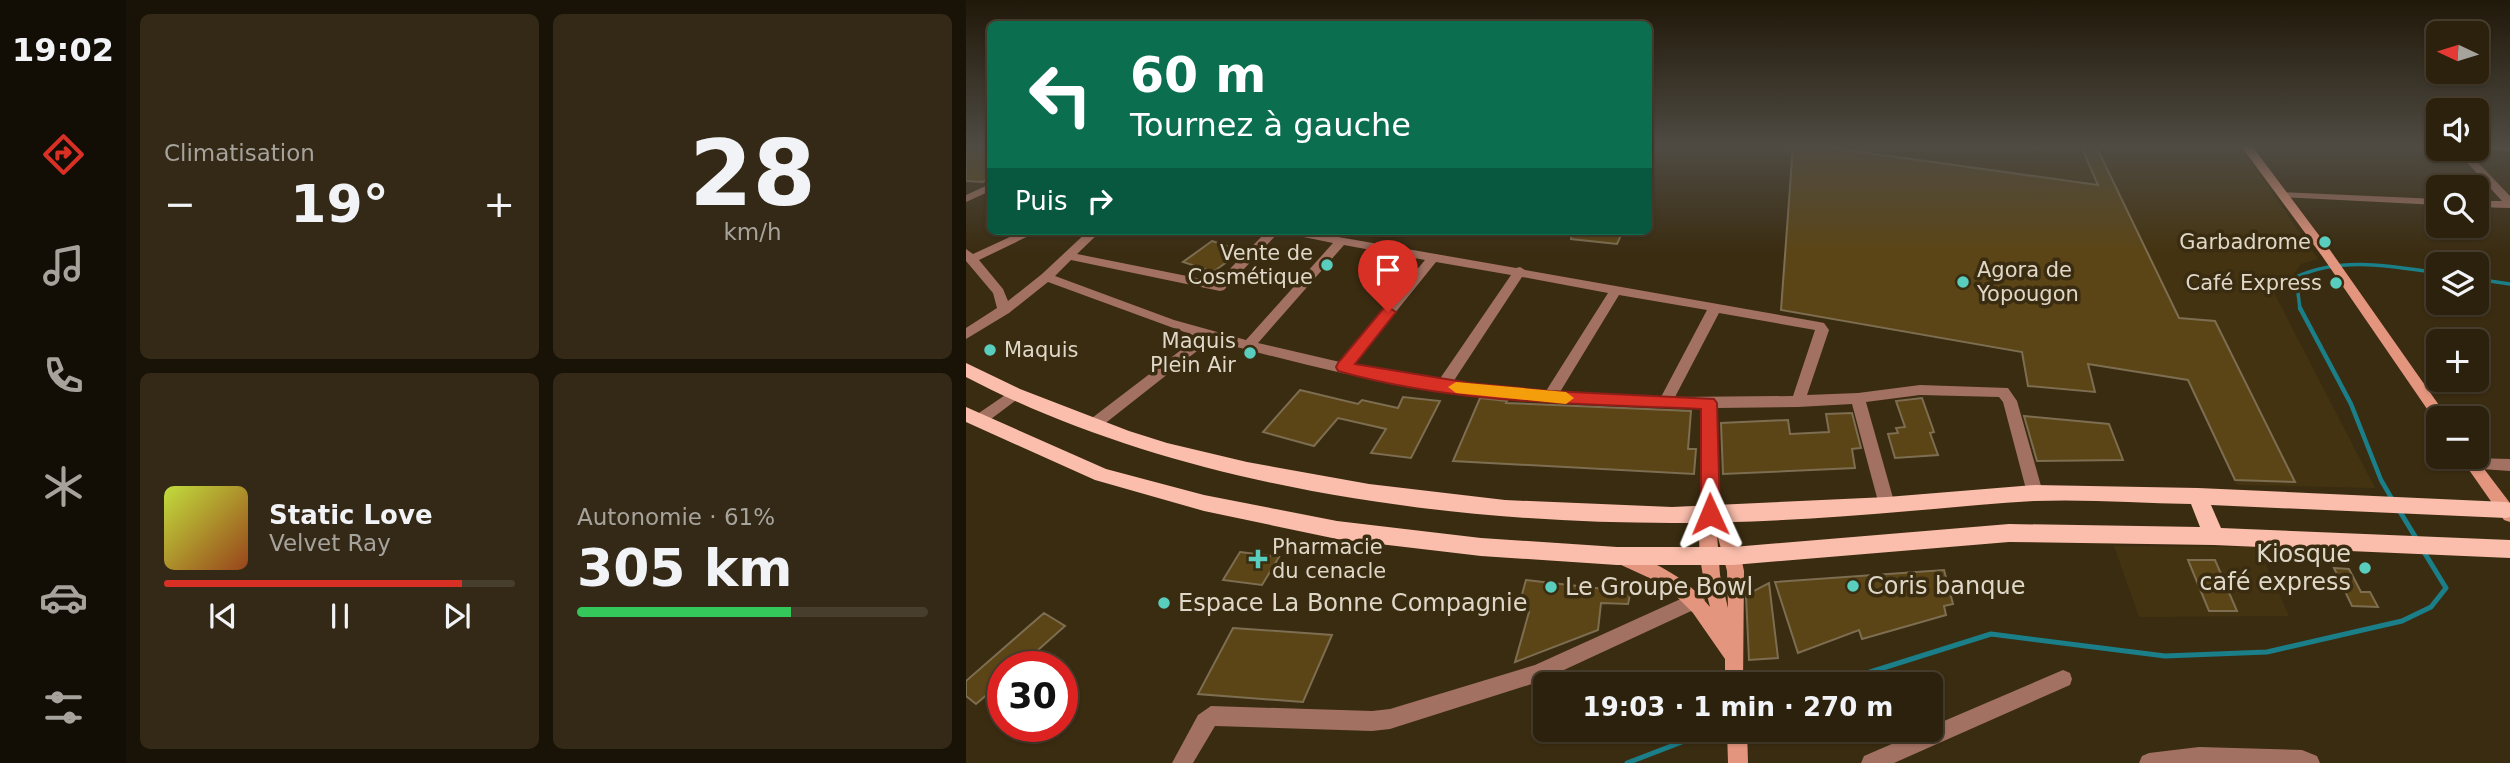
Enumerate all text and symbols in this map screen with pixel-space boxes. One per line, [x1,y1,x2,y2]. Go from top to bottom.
north arrow [2426,21,2488,84]
map controls [2426,21,2489,469]
text: 19:02 [12,31,114,69]
text: 60 m [1130,47,1266,104]
icon: left [1015,49,1106,140]
button: sound [2426,98,2489,161]
text: Tournez à gauche [1130,106,1411,144]
text: 28 [689,121,816,226]
icon: directions [39,130,88,179]
text: Climatisation [164,140,315,166]
text: 19° [290,174,389,234]
button: search [2426,175,2489,238]
text: − [164,182,196,226]
text: + [483,182,515,226]
icon: right [1081,182,1119,220]
text: Puis [1015,186,1067,216]
text: km/h [723,219,782,245]
place label: Garbadrome [2179,230,2311,254]
marker: Garbadrome [2317,234,2333,250]
pin [1358,240,1418,312]
icon: music [39,241,88,290]
place label: Vente de Cosmétique [1188,241,1313,289]
icon: arrive [1369,251,1407,289]
button: layers [2426,252,2489,315]
marker: Vente de Cosmétique [1319,257,1335,273]
place label: Agora de Yopougon [1976,258,2079,306]
place label: Café Express [2185,271,2322,295]
marker: Agora de Yopougon [1955,274,1971,290]
marker: Café Express [2328,275,2344,291]
place label: Maquis Plein Air [1150,329,1236,377]
button: + [2426,329,2489,392]
place label: Maquis [1004,338,1078,362]
marker: Maquis [982,342,998,358]
marker: Maquis Plein Air [1242,345,1258,361]
icon: phone [39,351,88,400]
button: − [2426,406,2489,469]
icon: climate [39,462,88,511]
position arrow [1673,477,1747,551]
text: Static Love [269,500,433,530]
text: Autonomie · 61% [577,504,775,530]
text: Velvet Ray [269,530,391,556]
place label: Pharmacie du cenacle [1272,535,1386,583]
text: 305 km [577,538,792,598]
place label: Kiosque café express [2199,540,2351,596]
marker: Pharmacie du cenacle [1250,551,1266,567]
marker: Kiosque café express [2357,560,2373,576]
place label: Coris banque [1867,572,2025,600]
icon: car [39,573,88,622]
place label: Le Groupe Bowl [1565,573,1753,601]
marker: Coris banque [1845,578,1861,594]
marker: Le Groupe Bowl [1543,579,1559,595]
place label: Espace La Bonne Compagnie [1178,589,1528,617]
marker: Espace La Bonne Compagnie [1156,595,1172,611]
icon: previous [204,597,242,635]
icon: pause [321,597,359,635]
icon: next [438,597,476,635]
speed limit sign: 30 [987,651,1078,742]
icon: filters [39,683,88,732]
text: 19:03 · 1 min · 270 m [1583,692,1893,722]

